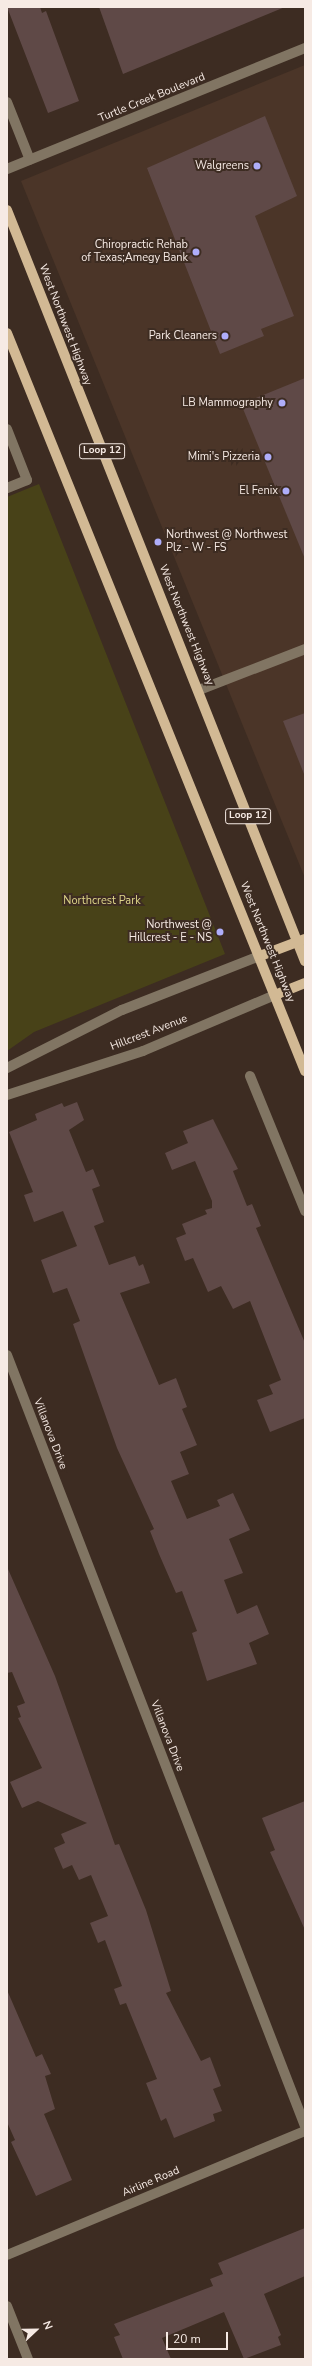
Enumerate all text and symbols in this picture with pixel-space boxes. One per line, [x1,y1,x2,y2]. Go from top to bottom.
street label: Turtle Creek Boulevard [97,71,207,125]
place label: Walgreens [195,159,249,173]
marker: Walgreens [252,161,262,171]
place label: Chiropractic Rehab of Texas;Amegy Bank [81,239,188,265]
marker: Chiropractic Rehab of Texas;Amegy Bank [191,247,201,257]
street label: West Northwest Highway [36,263,94,387]
place label: Park Cleaners [149,329,217,343]
marker: Park Cleaners [220,331,230,341]
place label: LB Mammography [182,396,273,410]
marker: LB Mammography [276,397,288,409]
road number: Loop 12 [79,443,125,459]
place label: Mimi's Pizzeria [188,450,260,464]
marker: Mimi's Pizzeria [263,452,273,462]
place label: El Fenix [239,484,278,498]
marker: El Fenix [281,486,291,496]
place label: Northwest @ Northwest Plz - W - FS [166,529,287,555]
marker: Northwest @ Northwest Plz - W - FS [153,537,163,547]
street label: West Northwest Highway [156,563,216,687]
road number: Loop 12 [225,808,271,824]
street label: West Northwest Highway [237,880,297,1004]
park label: Northcrest Park [63,894,141,908]
place label: Northwest @ Hillcrest - E - NS [129,919,212,945]
marker: Northwest @ Hillcrest - E - NS [215,927,225,937]
street label: Hillcrest Avenue [109,1012,189,1054]
street label: Villanova Drive [30,1397,70,1471]
street label: Villanova Drive [147,1699,187,1773]
street label: Airline Road [120,2164,182,2200]
north arrow [16,2310,56,2350]
text: N [39,2319,56,2332]
scale bar [168,2324,230,2350]
text: 20 m [173,2331,201,2347]

